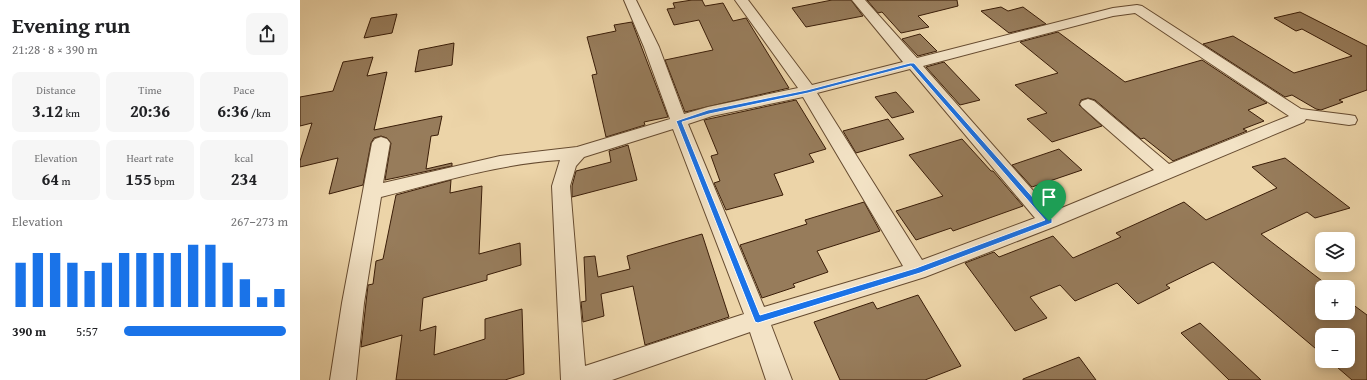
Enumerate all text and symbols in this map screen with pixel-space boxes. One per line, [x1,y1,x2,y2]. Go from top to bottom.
text: Evening run [12,9,130,41]
button: share [246,13,288,55]
text: 21:28 · 8 × 390 m [12,40,98,59]
text: Distance [36,82,76,98]
text: Time [138,82,162,98]
text: Pace [233,82,255,98]
text: 3.12 [32,98,63,123]
text: 20:36 [130,98,170,123]
text: 6:36 [217,98,249,123]
text: km [63,105,80,121]
text: /km [249,105,271,121]
text: Elevation [34,150,78,166]
text: Heart rate [126,150,174,166]
text: kcal [235,150,253,166]
text: 64 [41,166,59,191]
text: 155 [125,166,152,191]
text: 234 [231,166,257,191]
text: m [59,173,71,189]
text: bpm [152,173,175,189]
pin [1032,180,1066,221]
icon: arrive [1038,186,1060,208]
text: Elevation [12,212,63,231]
text: 267–273 m [231,212,288,231]
map controls [1315,232,1355,368]
button: layers [1315,232,1355,272]
button: + [1315,280,1355,320]
text: 390 m [12,322,46,341]
text: 5:57 [76,322,98,341]
button: − [1315,328,1355,368]

